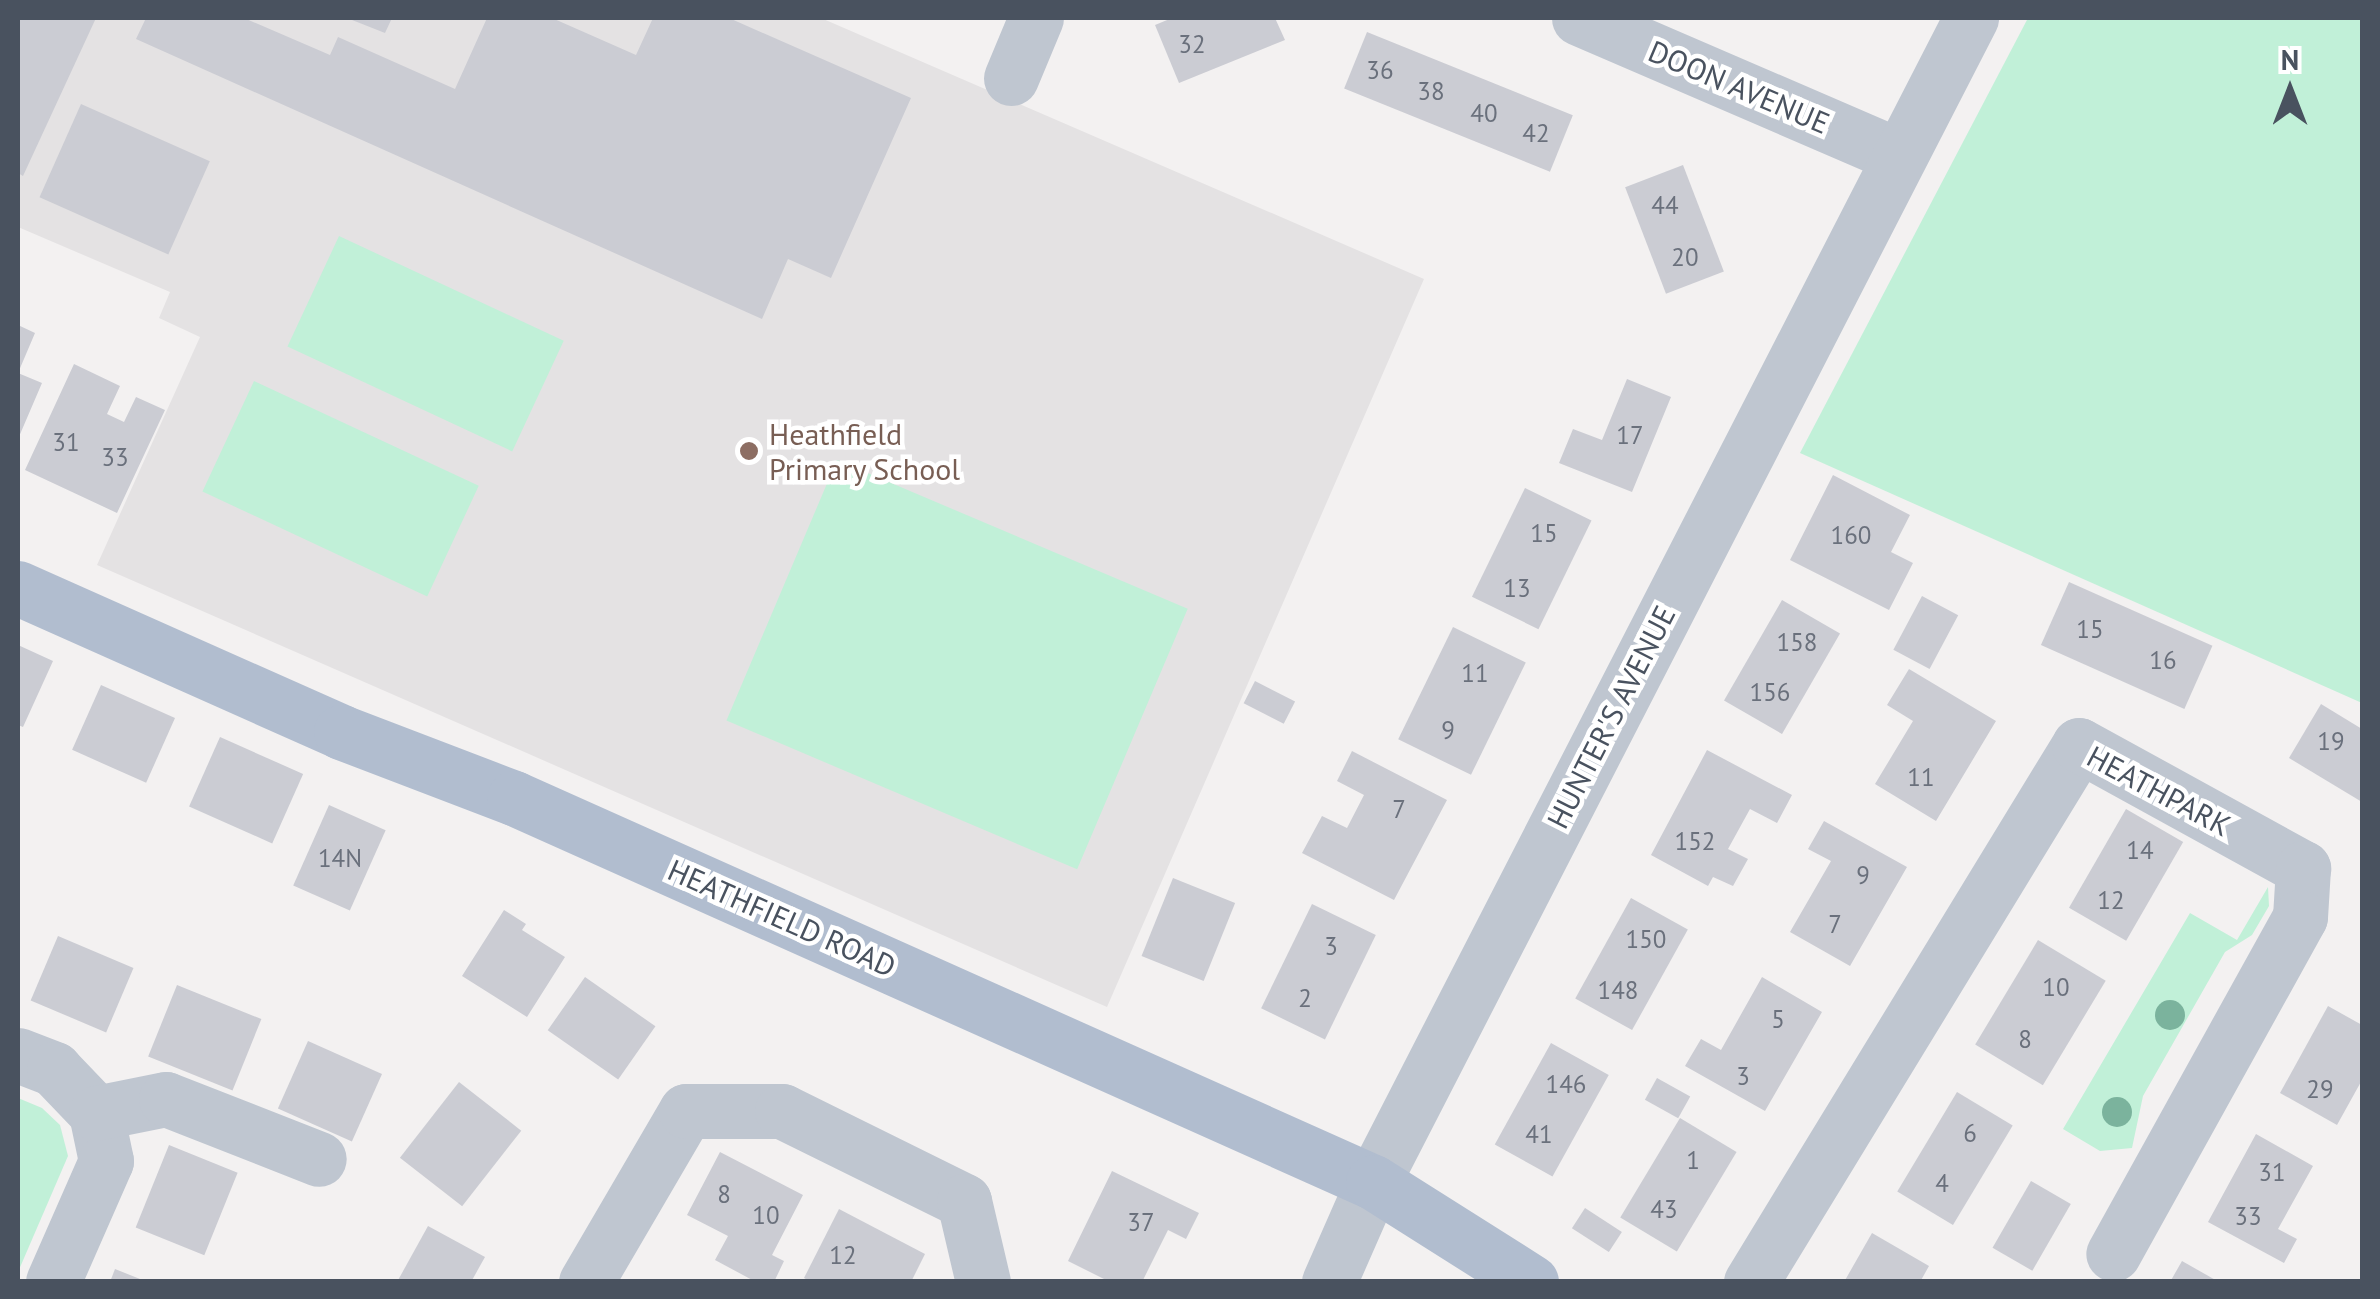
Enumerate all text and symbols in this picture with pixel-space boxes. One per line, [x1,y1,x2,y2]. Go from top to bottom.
house number: 32 [1178,29,1206,59]
street label: DOON AVENUE [1643,33,1835,141]
north arrow [2240,40,2340,140]
text: N [2281,41,2299,78]
house number: 36 [1366,55,1394,85]
house number: 38 [1417,76,1445,106]
house number: 40 [1470,98,1498,128]
house number: 42 [1522,118,1550,148]
house number: 44 [1651,190,1679,220]
house number: 20 [1671,242,1699,272]
place label: Heathfield Primary School [769,416,961,486]
house number: 17 [1616,420,1644,450]
house number: 31 [52,427,80,457]
marker: Heathfield Primary School [738,440,760,462]
house number: 33 [101,442,129,472]
house number: 15 [1530,518,1558,548]
house number: 160 [1831,520,1871,550]
house number: 13 [1503,573,1531,603]
street label: HUNTER'S AVENUE [1539,599,1683,835]
house number: 15 [2076,614,2104,644]
house number: 158 [1777,627,1817,657]
house number: 16 [2149,645,2177,675]
house number: 11 [1461,658,1489,688]
house number: 156 [1750,677,1790,707]
house number: 9 [1441,715,1455,745]
house number: 19 [2317,726,2345,756]
street label: HEATHPARK [2081,738,2237,844]
house number: 11 [1907,762,1935,792]
house number: 7 [1392,794,1406,824]
house number: 152 [1675,826,1715,856]
house number: 14 [2126,835,2154,865]
house number: 14N [318,843,362,873]
street label: HEATHFIELD ROAD [663,852,901,984]
house number: 9 [1856,860,1870,890]
house number: 12 [2097,885,2125,915]
house number: 7 [1828,909,1842,939]
house number: 150 [1626,924,1666,954]
house number: 3 [1324,931,1338,961]
house number: 10 [2042,972,2070,1002]
house number: 148 [1598,975,1638,1005]
house number: 2 [1298,983,1312,1013]
house number: 5 [1771,1004,1785,1034]
house number: 8 [2018,1024,2032,1054]
house number: 3 [1736,1061,1750,1091]
house number: 146 [1546,1069,1586,1099]
house number: 29 [2306,1074,2334,1104]
house number: 6 [1963,1118,1977,1148]
house number: 41 [1525,1119,1553,1149]
house number: 1 [1686,1145,1700,1175]
house number: 31 [2258,1157,2286,1187]
house number: 4 [1935,1168,1949,1198]
house number: 8 [717,1179,731,1209]
house number: 43 [1650,1194,1678,1224]
house number: 10 [752,1200,780,1230]
house number: 33 [2234,1201,2262,1231]
house number: 37 [1127,1207,1155,1237]
house number: 12 [829,1240,857,1270]

